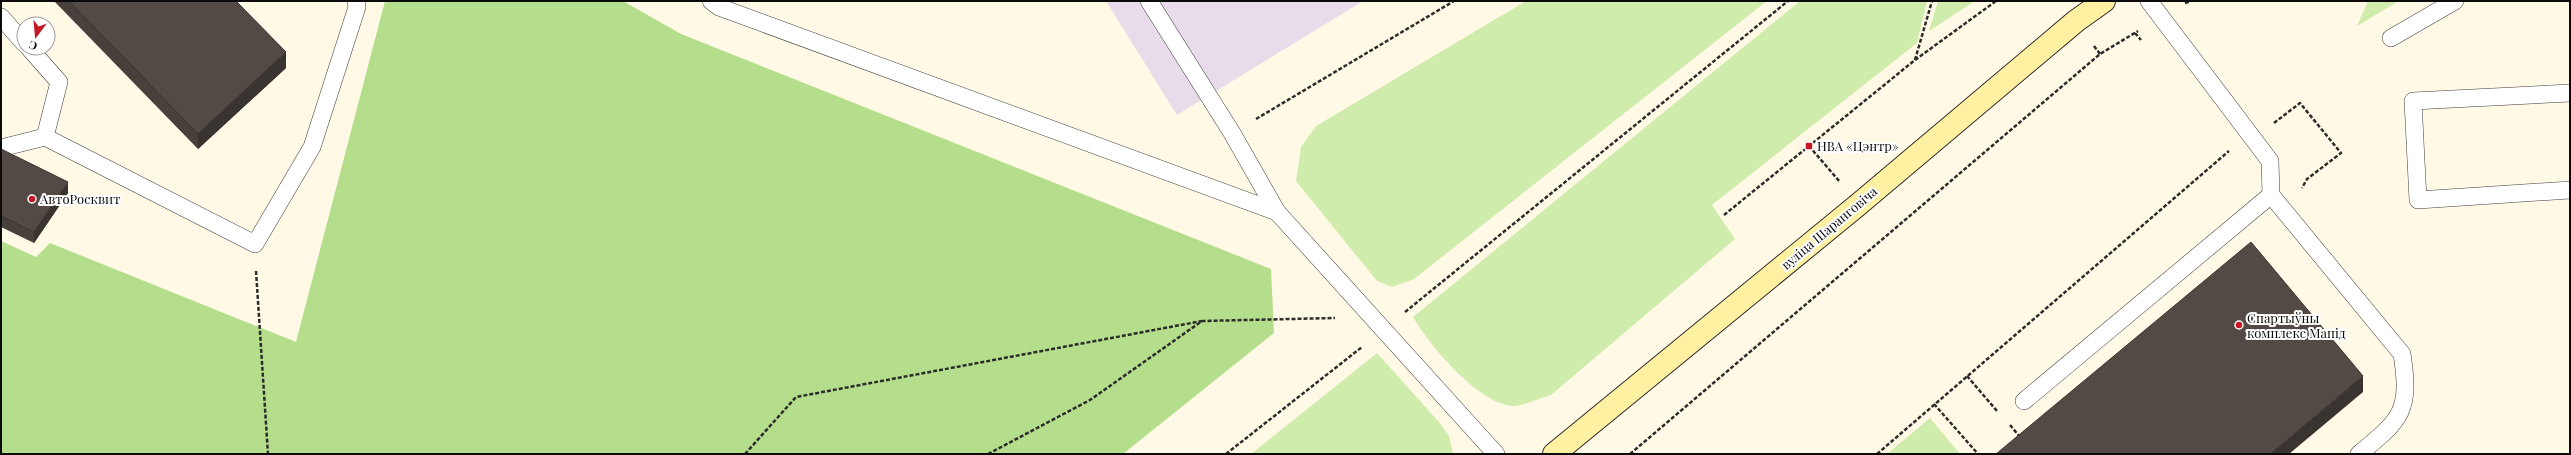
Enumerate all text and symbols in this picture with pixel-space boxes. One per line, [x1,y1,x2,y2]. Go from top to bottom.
north arrow [16,16,56,56]
text: С [27,38,39,54]
place label: НВА «Цэнтр» [1817,137,1899,154]
marker: НВА «Цэнтр» [1804,141,1814,151]
street label: вуліца Шаранговіча [1777,182,1881,273]
place label: АвтоРосквит [39,190,120,207]
marker: АвтоРосквит [27,194,37,204]
place label: Спартыўны комплекс Мапід [2247,309,2346,341]
marker: Спартыўны комплекс Мапід [2234,320,2244,330]

